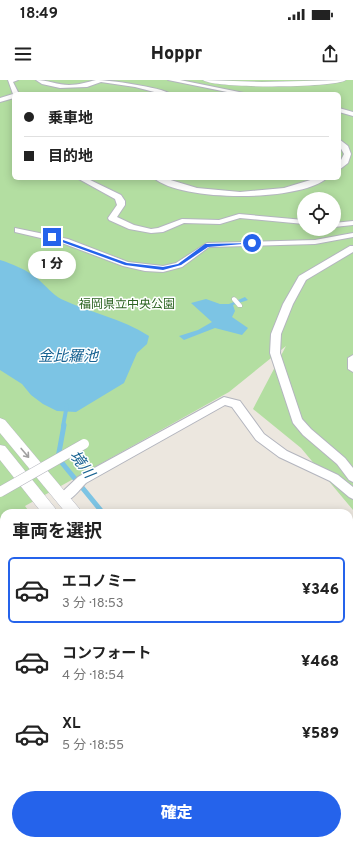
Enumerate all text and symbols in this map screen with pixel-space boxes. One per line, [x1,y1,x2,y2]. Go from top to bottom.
text: 18:49 [20,5,58,24]
icon: menu [12,43,34,65]
text: Hoppr [151,43,202,66]
icon: share [319,43,341,65]
text: 乗車地 [48,110,93,129]
text: 目的地 [48,148,93,167]
map controls [297,192,341,236]
button: locate [297,192,341,236]
route end [43,228,61,246]
route start [243,234,261,252]
callout: 1 分 [28,251,76,279]
text: 1 分 [41,257,63,273]
park label: 福岡県立中央公園 [79,297,175,313]
water label: 金比羅池 [38,348,100,367]
water label: 境川 [64,447,99,484]
one-way arrow [21,448,30,458]
text: 車両を選択 [12,521,102,544]
icon: car [14,572,50,608]
text: エコノミー [62,573,137,592]
text: ¥346 [302,581,339,600]
text: 3 分 · 18:53 [62,596,124,612]
icon: car [14,644,50,680]
text: コンフォート [62,645,152,664]
text: ¥468 [301,653,339,672]
text: 4 分 · 18:54 [62,668,124,684]
text: XL [62,715,80,734]
icon: car [14,716,50,752]
text: ¥589 [302,725,339,744]
text: 5 分 · 18:55 [62,738,124,754]
button: 確定 [12,791,341,837]

